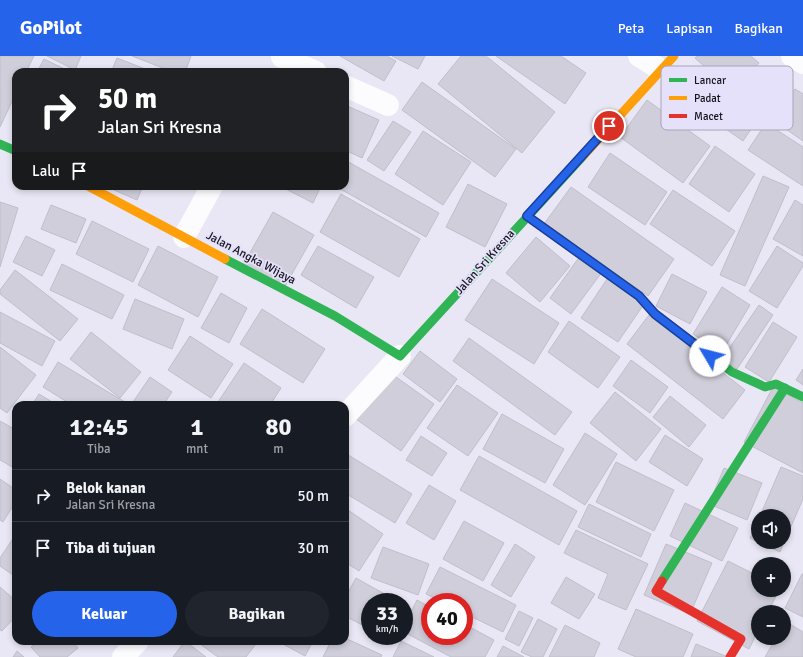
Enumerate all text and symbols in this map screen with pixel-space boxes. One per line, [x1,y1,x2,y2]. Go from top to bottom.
text: GoPilot [20,16,82,40]
text: Peta [618,20,644,37]
text: Lapisan [666,20,713,37]
text: Bagikan [735,20,783,37]
legend [661,66,793,130]
text: Lancar [694,74,726,87]
text: 50 m [98,82,157,116]
icon: right [32,84,84,136]
text: Padat [694,92,721,105]
pin [592,109,626,143]
text: Macet [694,110,723,123]
icon: arrive [598,115,620,137]
text: Jalan Sri Kresna [98,116,222,138]
icon: arrive [68,160,90,182]
text: Lalu [32,162,60,180]
street label: Jalan Sri Kresna [452,226,518,298]
street label: Jalan Angka Wijaya [204,228,298,288]
position arrow [689,335,731,377]
text: 12:45 [70,412,128,442]
text: 1 [191,412,203,442]
text: 80 [266,412,291,442]
text: Tiba [87,441,111,457]
text: mnt [186,441,208,457]
text: m [273,441,284,457]
text: Belok kanan [66,479,146,497]
icon: right [32,485,54,507]
text: 50 m [298,487,329,505]
text: Jalan Sri Kresna [66,497,155,513]
map controls [751,509,791,645]
button: sound [751,509,791,549]
icon: arrive [32,537,54,559]
text: Tiba di tujuan [66,539,156,557]
text: 30 m [298,539,329,557]
button: + [751,557,791,597]
button: Keluar [32,591,177,637]
button: Bagikan [185,591,329,637]
speed limit sign: 40 [421,593,473,645]
text: 33 [376,601,398,626]
button: − [751,605,791,645]
text: km/h [376,623,398,635]

